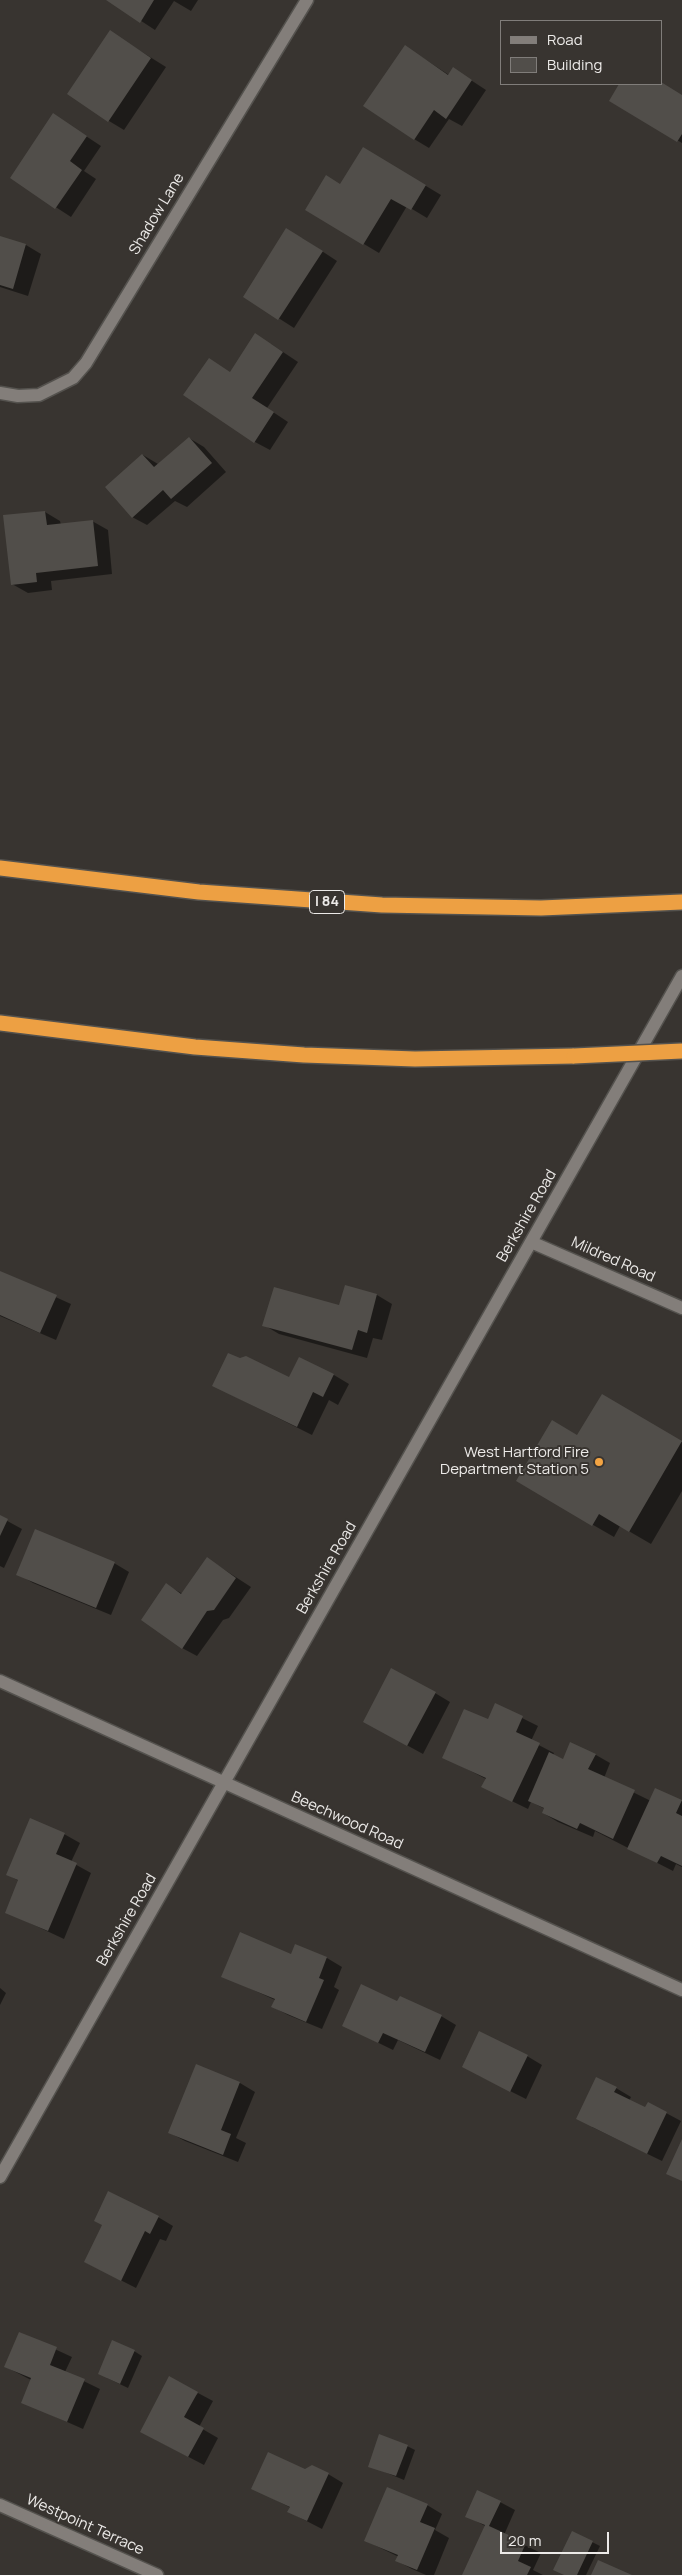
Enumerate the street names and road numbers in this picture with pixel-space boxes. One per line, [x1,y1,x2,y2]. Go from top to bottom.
street label: Shadow Lane [126,170,188,258]
road number: I 84 [310,890,344,914]
street label: Berkshire Road [493,1167,561,1265]
street label: Mildred Road [568,1233,658,1287]
street label: Berkshire Road [293,1519,361,1617]
street label: Beechwood Road [288,1788,406,1854]
street label: Berkshire Road [93,1871,161,1969]
street label: Westpoint Terrace [23,2491,147,2559]

